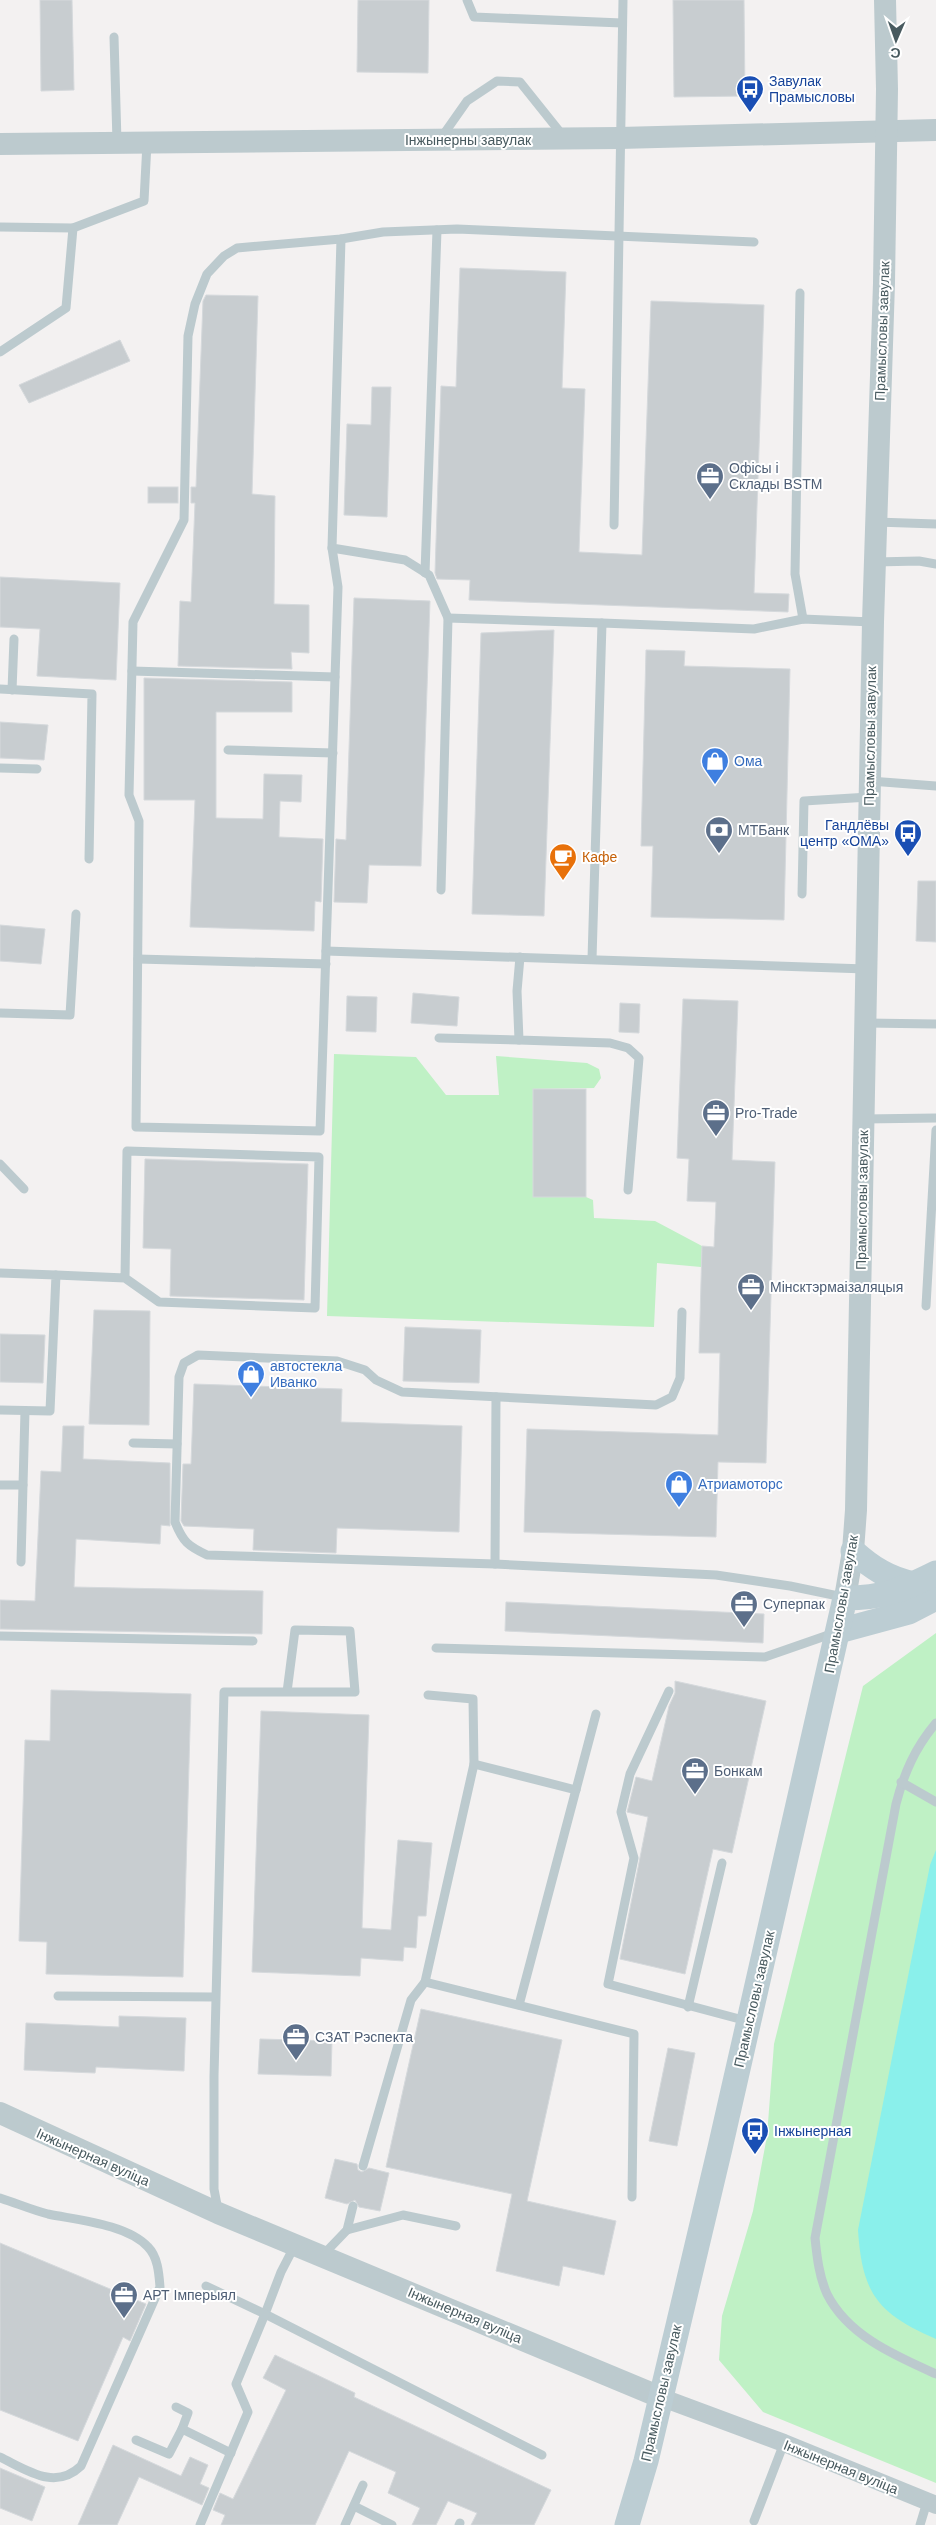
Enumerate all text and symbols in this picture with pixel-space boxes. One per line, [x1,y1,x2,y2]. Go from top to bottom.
north arrow [871,15,921,65]
text: С [890,45,901,61]
place label: Завулак Прамысловы [769,73,855,105]
bus stop icon: Завулак Прамысловы [735,74,765,113]
street label: Інжынерны завулак [405,132,532,148]
street label: Прамысловы завулак [872,260,892,401]
place label: Офісы і Склады BSTM [729,460,822,492]
office icon: Офісы і Склады BSTM [695,461,725,500]
street label: Прамысловы завулак [861,665,879,806]
shop icon: Ома [700,746,730,785]
place label: Ома [734,753,763,769]
bank icon: МТБанк [704,815,734,854]
place label: Гандлёвы центр «ОМА» [800,817,889,849]
bus stop icon: Гандлёвы центр «ОМА» [893,818,923,857]
place label: МТБанк [738,822,790,838]
cafe icon: Кафе [548,842,578,881]
place label: Кафе [582,849,617,865]
office icon: Pro-Trade [701,1098,731,1137]
place label: Pro-Trade [735,1105,798,1121]
street label: Прамысловы завулак [853,1129,871,1270]
office icon: Мінсктэрмаізаляцыя [736,1272,766,1311]
place label: Мінсктэрмаізаляцыя [770,1279,903,1295]
place label: автостекла Иванко [270,1358,342,1390]
shop icon: автостекла Иванко [236,1359,266,1398]
shop icon: Атриамоторс [664,1469,694,1508]
place label: Атриамоторс [698,1476,783,1492]
street label: Прамысловы завулак [821,1533,861,1674]
office icon: Суперпак [729,1589,759,1628]
place label: Суперпак [763,1596,826,1612]
office icon: Бонкам [680,1756,710,1795]
place label: Бонкам [714,1763,763,1779]
street label: Прамысловы завулак [730,1928,778,2069]
office icon: СЗАТ Рэспекта [281,2022,311,2061]
place label: СЗАТ Рэспекта [315,2029,413,2045]
bus stop icon: Інжынерная [740,2116,770,2155]
place label: Інжынерная [774,2123,851,2139]
street label: Інжынерная вуліца [34,2125,152,2189]
office icon: АРТ Імперыял [109,2280,139,2319]
street label: Інжынерная вуліца [406,2284,525,2346]
place label: АРТ Імперыял [143,2287,236,2303]
street label: Прамысловы завулак [637,2322,685,2463]
street label: Інжынерная вуліца [781,2437,901,2497]

